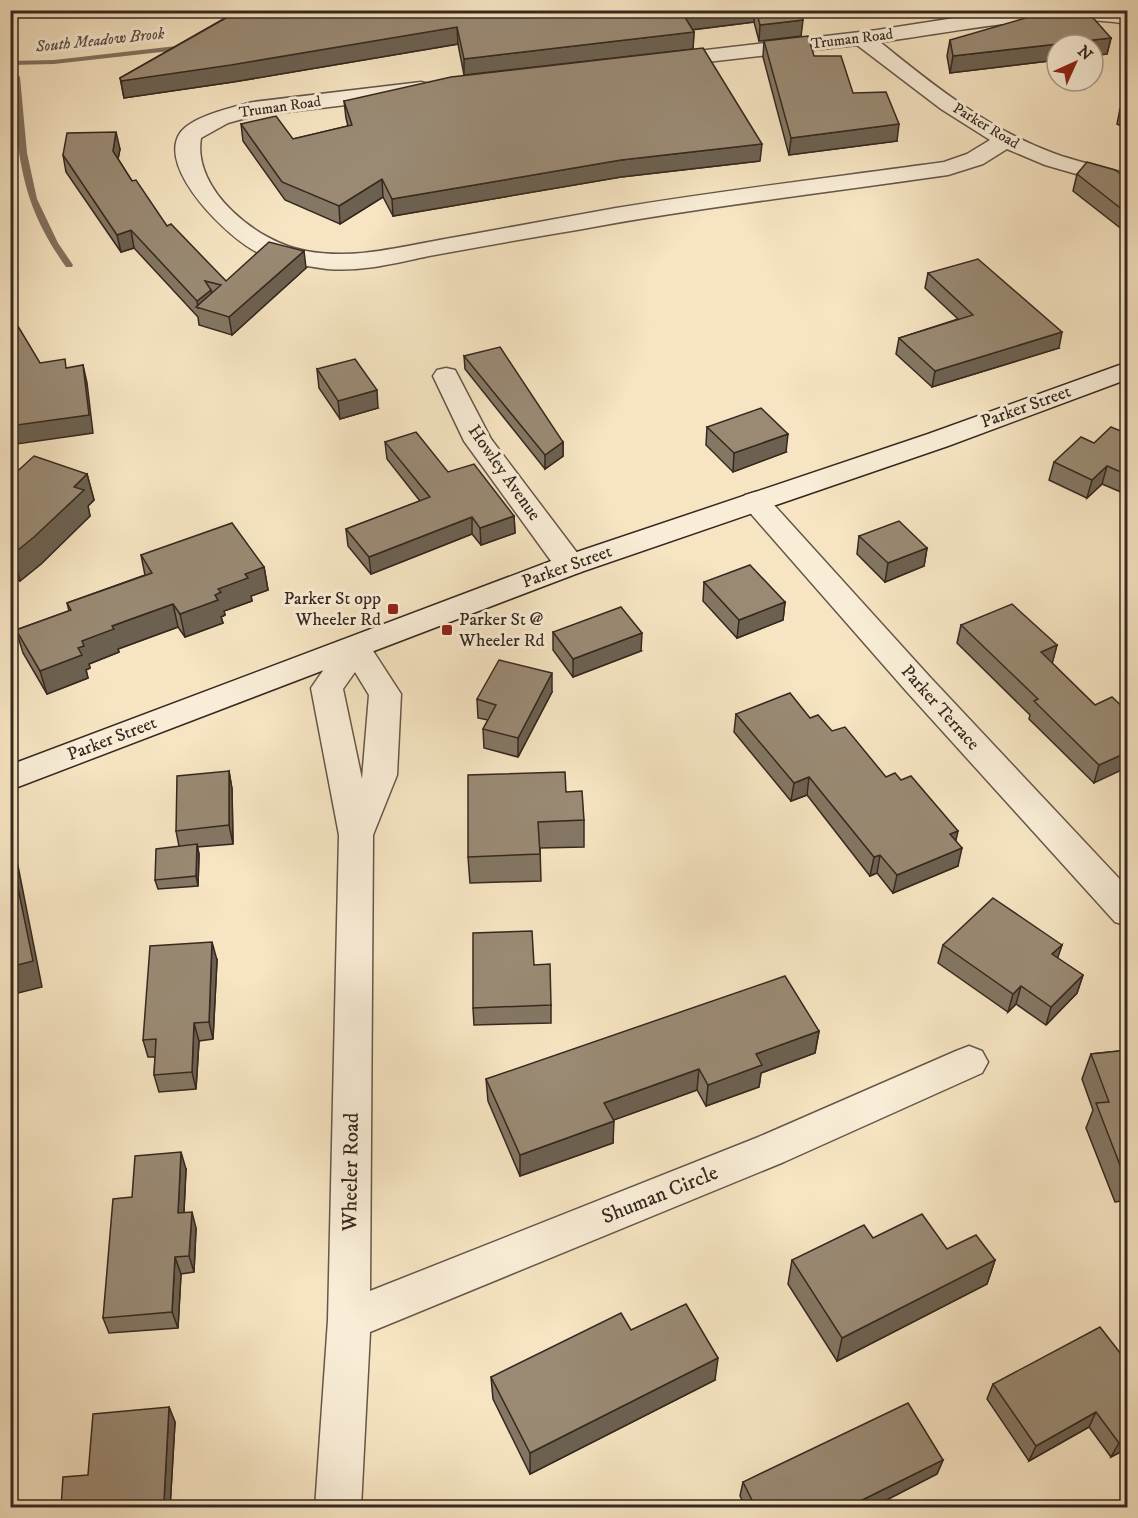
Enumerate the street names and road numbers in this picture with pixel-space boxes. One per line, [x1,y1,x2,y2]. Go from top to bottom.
street label: Truman Road [810,24,895,53]
street label: Truman Road [238,92,323,122]
street label: Parker Road [949,99,1023,153]
street label: Parker Street [978,381,1074,433]
street label: Howley Avenue [463,421,545,525]
street label: Parker Street [519,541,615,593]
street label: Parker Terrace [896,661,984,755]
street label: Parker Street [64,712,160,766]
street label: Wheeler Road [337,1112,365,1233]
street label: Shuman Circle [598,1160,722,1230]

